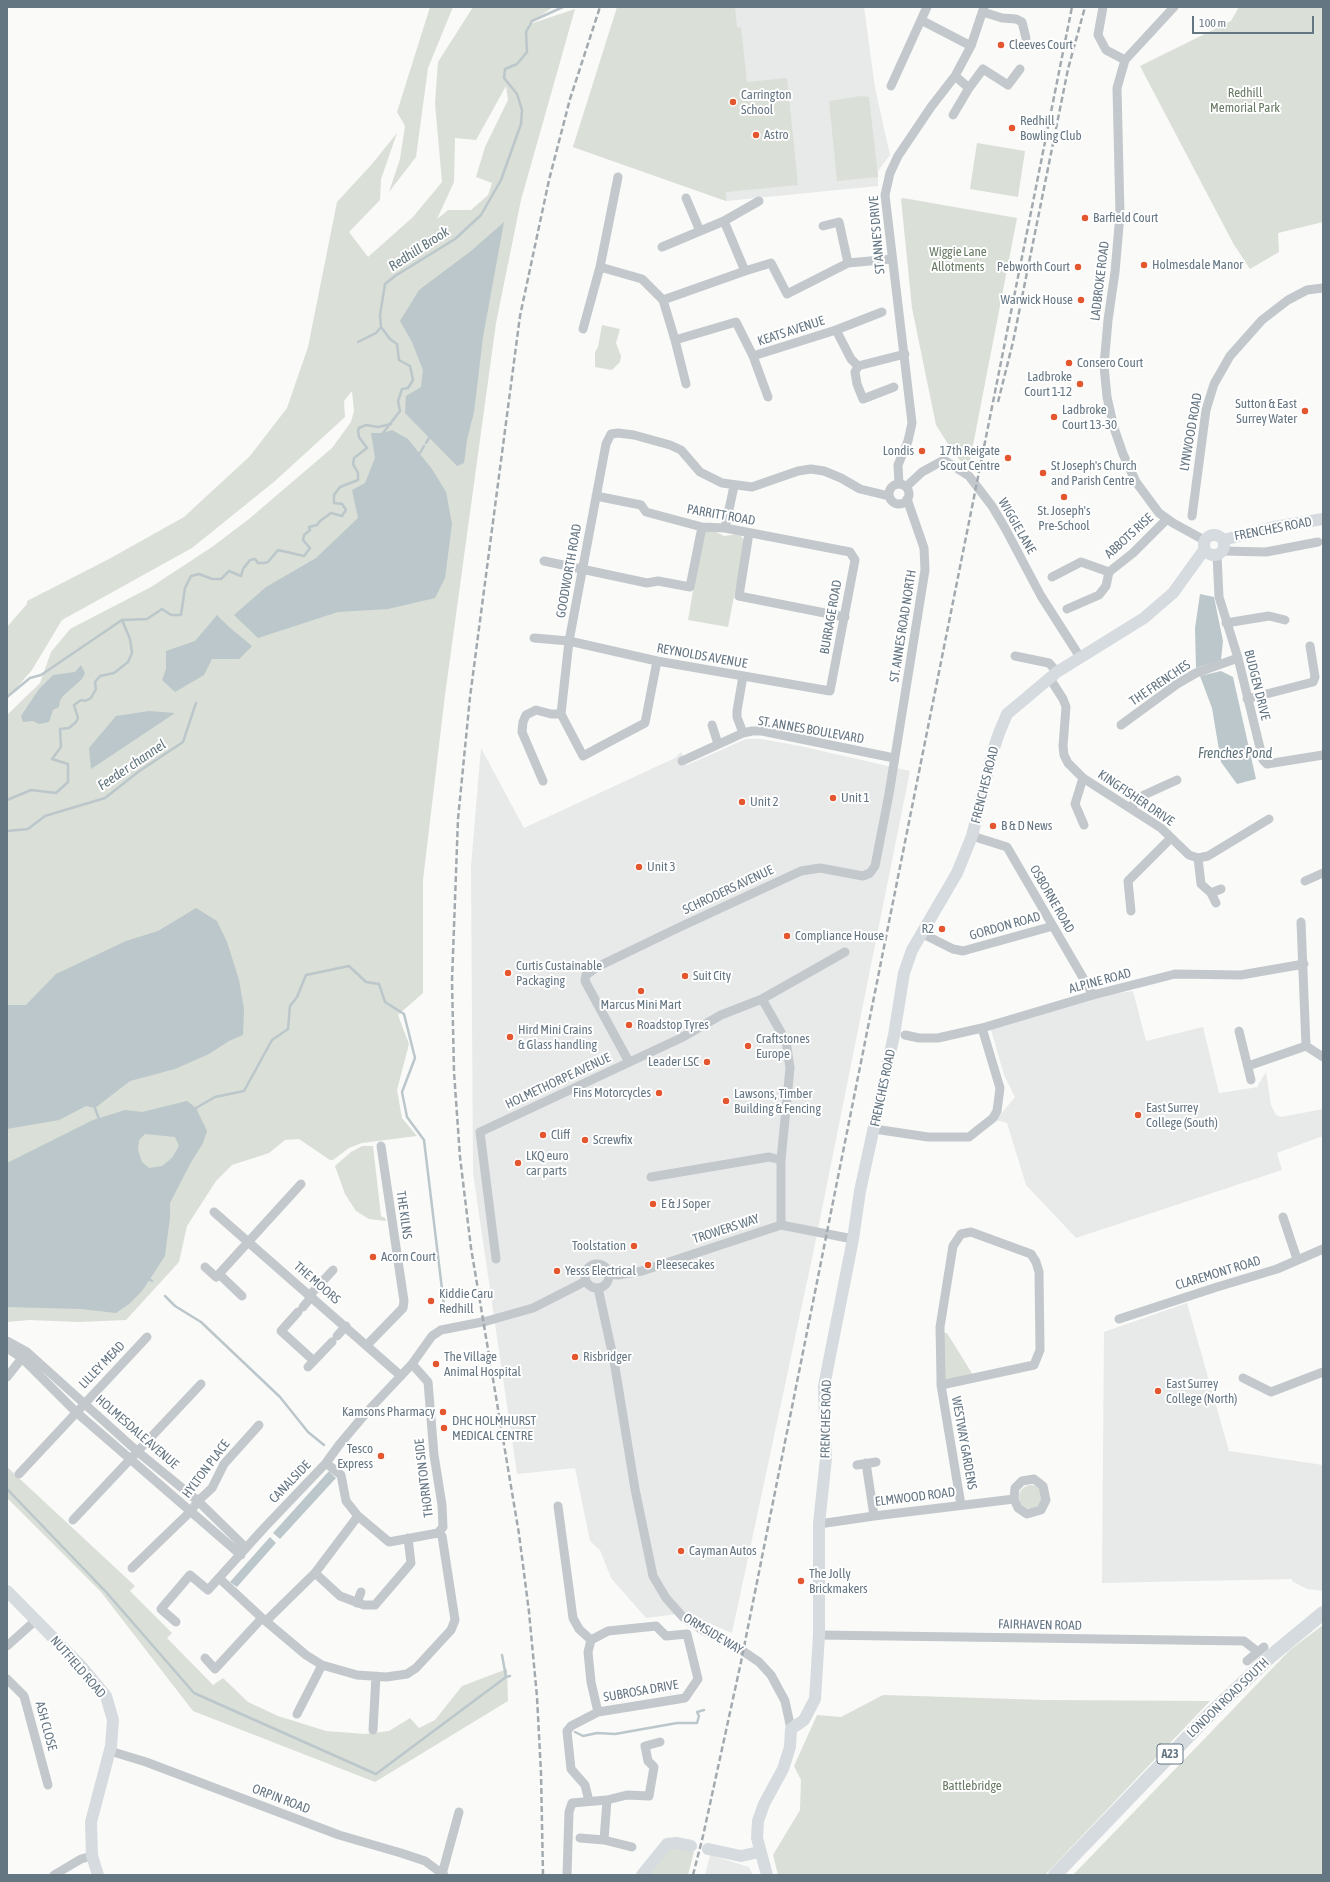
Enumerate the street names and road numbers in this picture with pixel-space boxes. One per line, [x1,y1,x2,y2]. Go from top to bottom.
street label: ST ANNE'S DRIVE [866,195,888,275]
street label: LADBROKE ROAD [1087,240,1113,322]
street label: KEATS AVENUE [755,313,827,349]
street label: LYNWOOD ROAD [1176,392,1206,472]
street label: WIGGIE LANE [995,495,1039,557]
street label: PARRITT ROAD [686,501,756,529]
street label: ABBOTS RISE [1102,510,1156,562]
street label: FRENCHES ROAD [1233,514,1313,544]
street label: GOODWORTH ROAD [553,523,585,619]
street label: ST. ANNES ROAD NORTH [886,569,920,683]
street label: BURRAGE ROAD [817,579,845,655]
street label: REYNOLDS AVENUE [656,640,748,672]
street label: BUDGEN DRIVE [1241,648,1273,722]
street label: THE FRENCHES [1127,657,1193,709]
street label: ST. ANNES BOULEVARD [757,713,865,747]
street label: FRENCHES ROAD [968,745,1002,825]
street label: KINGFISHER DRIVE [1095,767,1177,829]
street label: SCHRODERS AVENUE [680,862,776,918]
street label: OSBORNE ROAD [1026,862,1078,936]
street label: GORDON ROAD [968,908,1042,944]
street label: ALPINE ROAD [1067,965,1133,997]
street label: FRENCHES ROAD [867,1048,899,1128]
street label: HOLMETHORPE AVENUE [503,1050,613,1112]
street label: THE KILNS [393,1190,415,1240]
street label: TROWERS WAY [691,1211,761,1247]
street label: CLAREMONT ROAD [1173,1253,1263,1293]
street label: THE MOORS [291,1259,343,1307]
street label: LILLEY MEAD [76,1338,128,1392]
street label: FRENCHES ROAD [818,1379,834,1459]
street label: HOLMESDALE AVENUE [92,1392,182,1472]
street label: WESTWAY GARDENS [948,1395,980,1491]
street label: HYLTON PLACE [179,1437,233,1501]
street label: THORNTON SIDE [411,1438,437,1518]
street label: CANALSIDE [266,1458,314,1506]
street label: ELMWOOD ROAD [874,1484,956,1510]
street label: ORMSIDE WAY [680,1610,746,1658]
street label: FAIRHAVEN ROAD [998,1616,1082,1634]
street label: NUTFIELD ROAD [47,1633,109,1701]
street label: LONDON ROAD SOUTH [1184,1655,1272,1741]
street label: SUBROSA DRIVE [602,1677,680,1705]
street label: ASH CLOSE [32,1700,60,1752]
road number: A23 [1157,1744,1183,1764]
street label: ORPIN ROAD [250,1781,312,1817]

